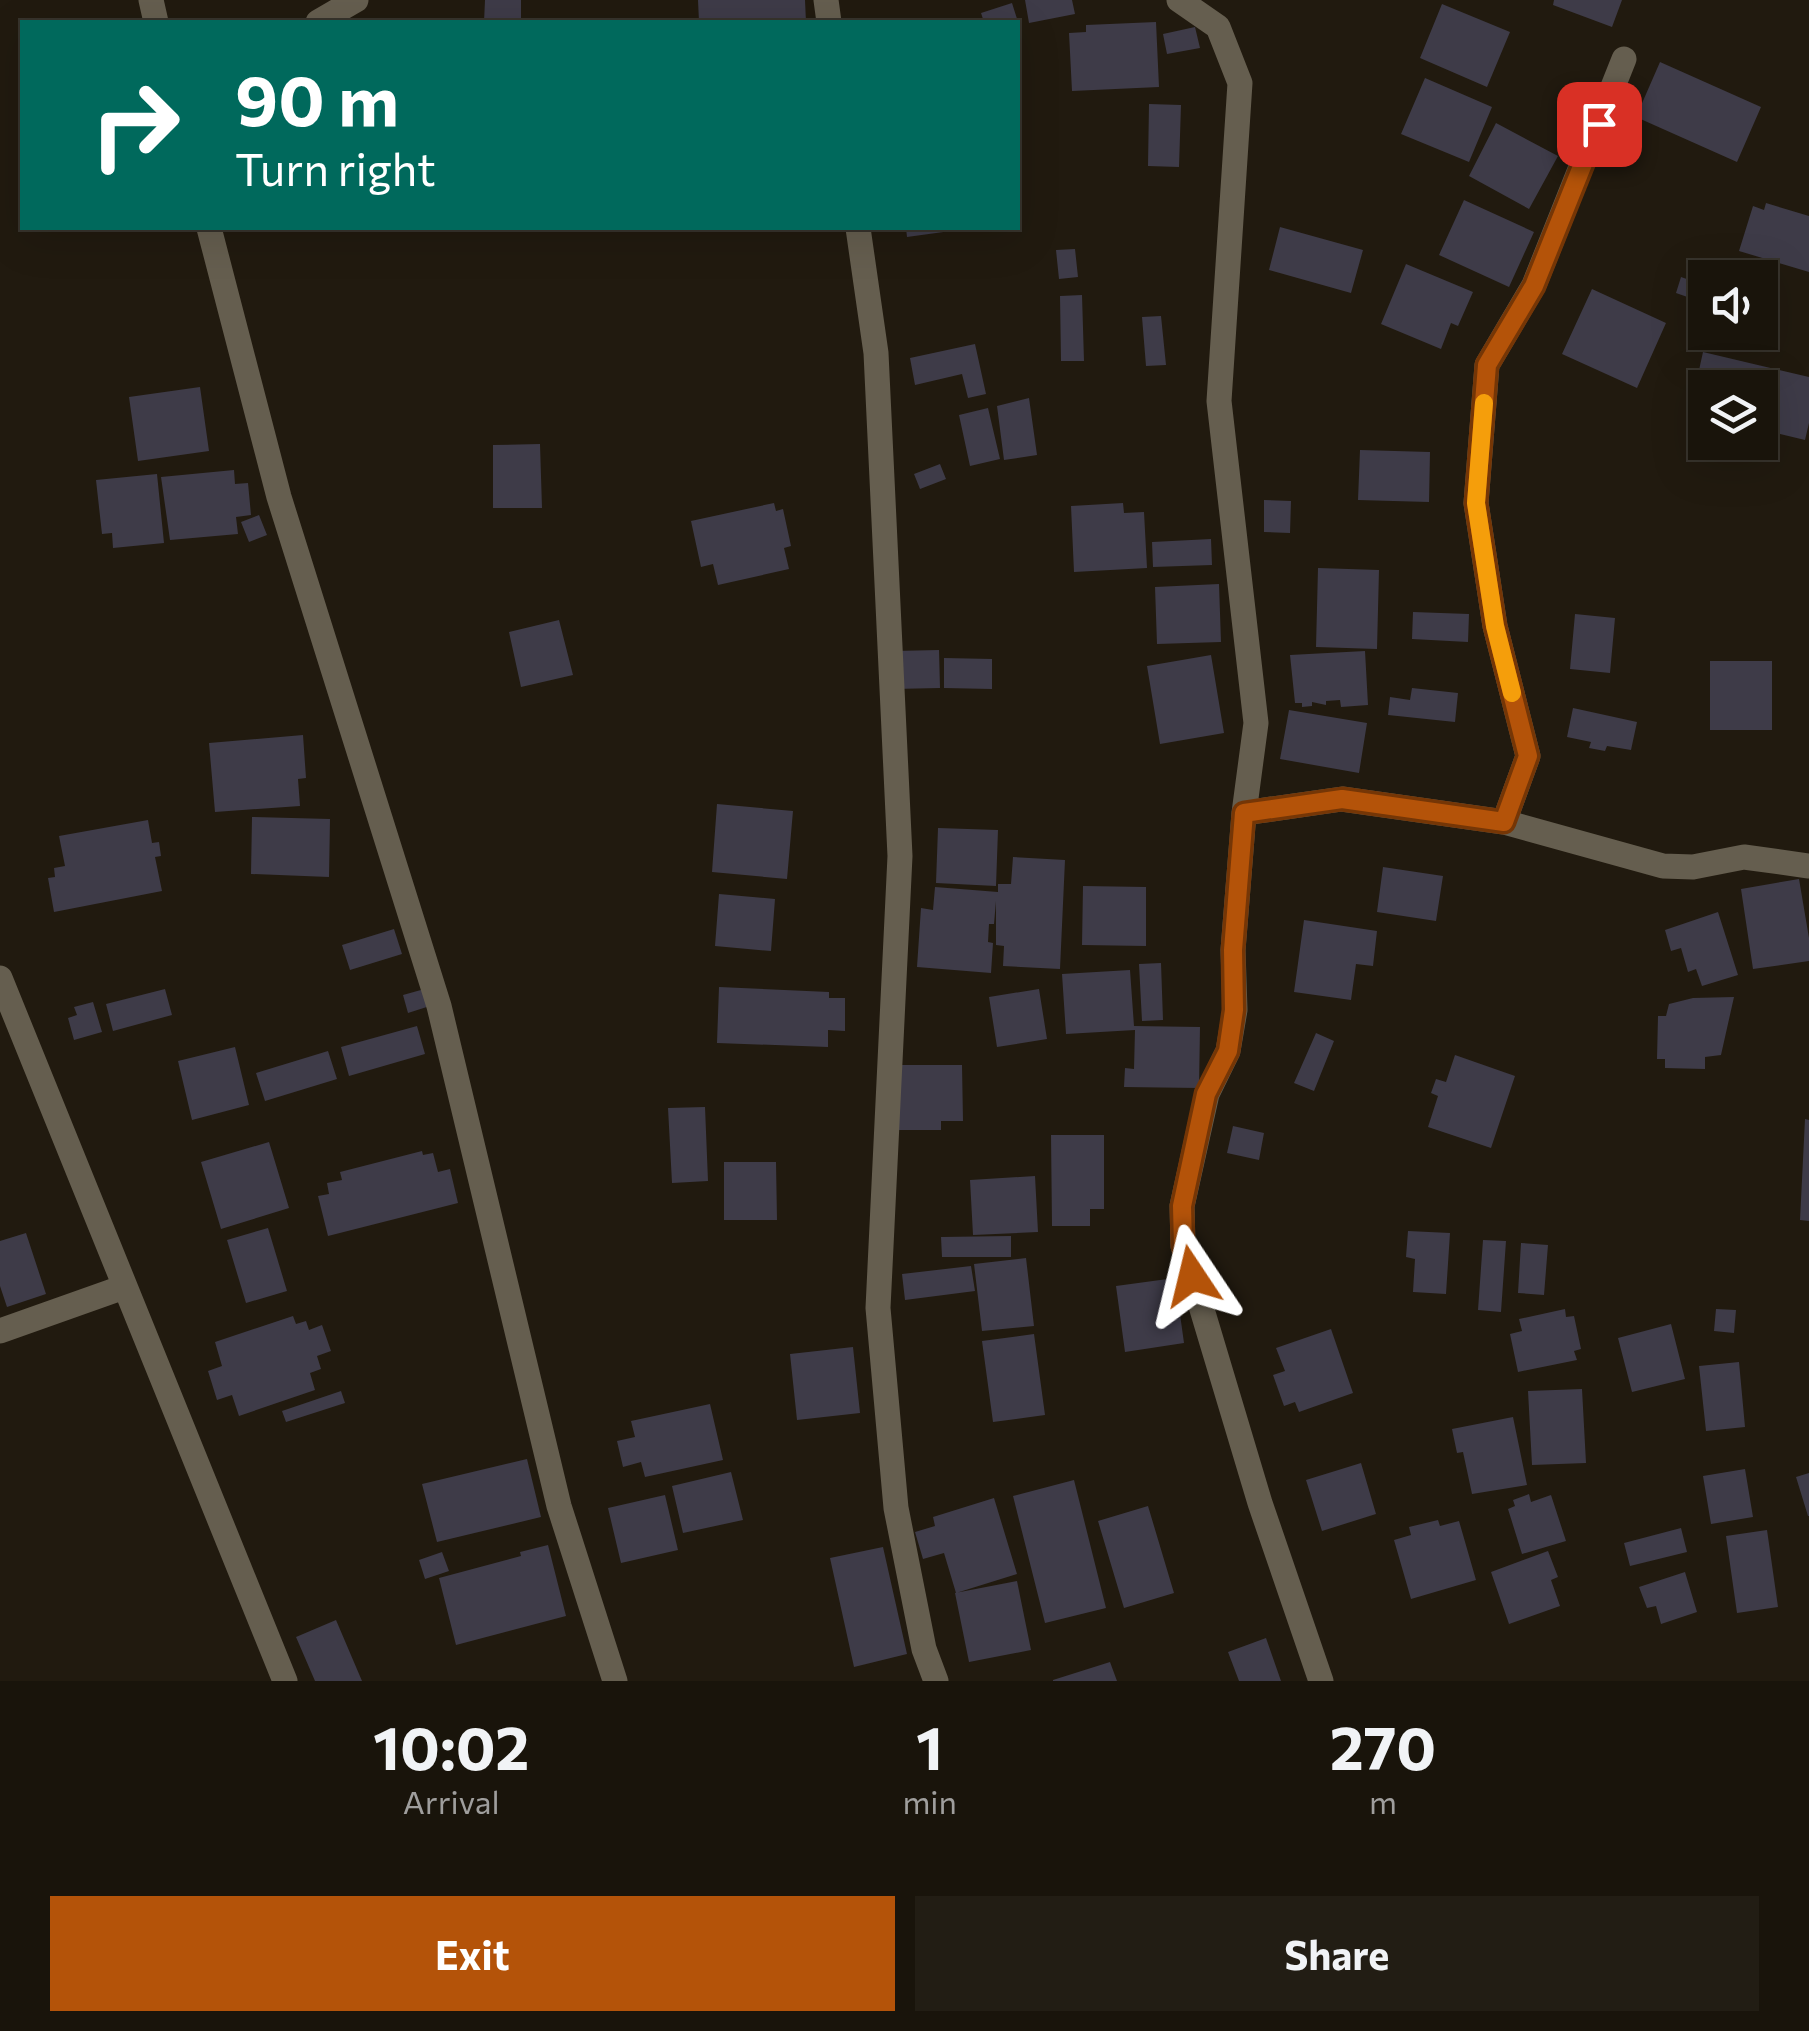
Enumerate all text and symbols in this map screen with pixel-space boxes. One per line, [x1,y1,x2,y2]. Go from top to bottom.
text: 90 m [235,55,399,140]
icon: right [70,60,200,190]
pin [1557,82,1642,167]
icon: arrive [1572,97,1627,152]
text: Turn right [235,140,436,195]
map controls [1688,260,1778,460]
button: sound [1688,260,1778,350]
button: layers [1688,370,1778,460]
position arrow [1140,1224,1244,1328]
text: 10:02 [373,1709,529,1782]
text: 1 [916,1709,943,1782]
text: 270 [1330,1709,1436,1782]
text: Arrival [403,1781,500,1821]
text: min [902,1781,957,1821]
text: m [1369,1781,1397,1821]
button: Exit [50,1896,895,2011]
button: Share [915,1896,1759,2011]

